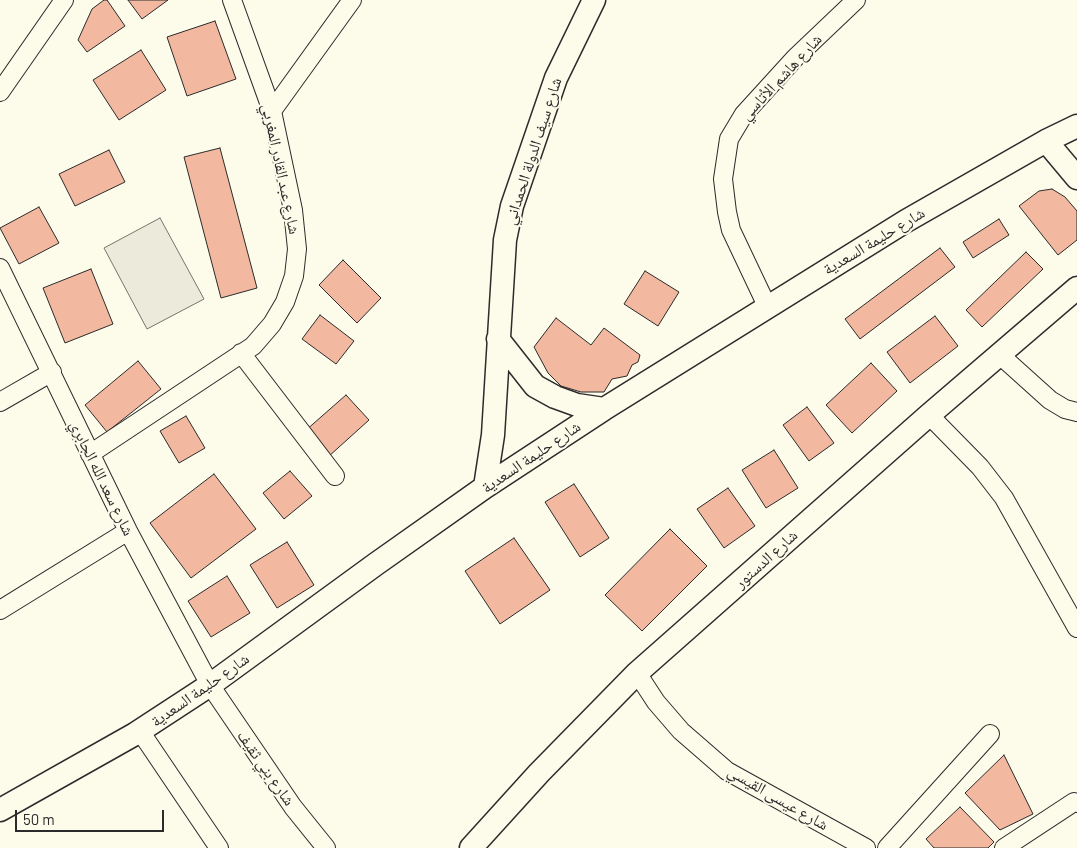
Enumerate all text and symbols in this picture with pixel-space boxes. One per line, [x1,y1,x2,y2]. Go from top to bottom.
street label: شارع هاشم الأتاسي [736,30,826,124]
street label: شارع سيف الدولة الحمداني [500,75,566,227]
street label: شارع عبد القادر المغربي [258,102,304,236]
street label: شارع حليمة السعدية [820,203,928,279]
street label: شارع سعد الله الجابري [66,417,138,539]
street label: شارع حليمة السعدية [478,417,584,497]
street label: شارع الدستور [730,526,802,592]
street label: شارع حليمة السعدية [147,649,253,731]
street label: شارع بني ثقيف [233,727,299,809]
street label: شارع عيسى القيسي [724,761,832,835]
scale bar [18,800,166,832]
text: 50 m [23,810,55,828]

